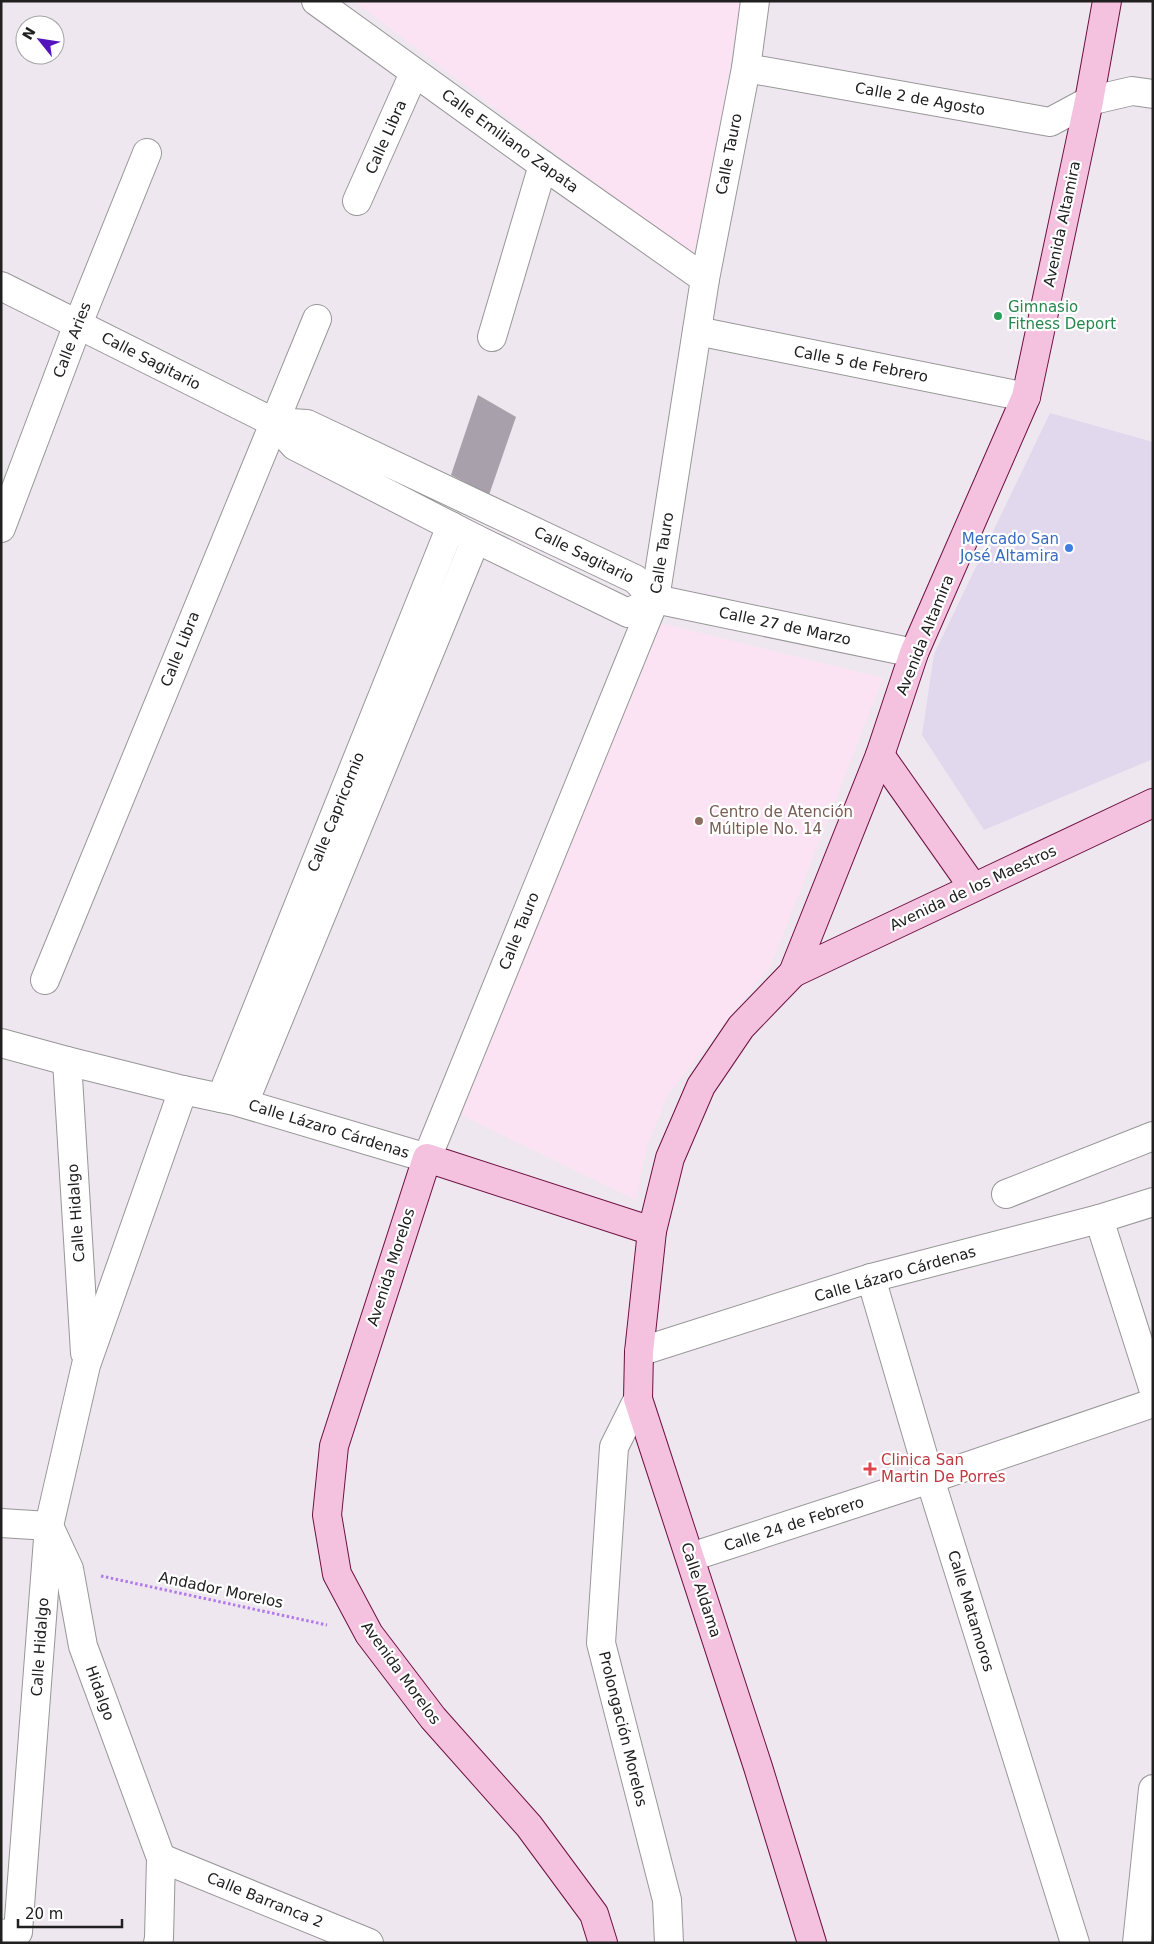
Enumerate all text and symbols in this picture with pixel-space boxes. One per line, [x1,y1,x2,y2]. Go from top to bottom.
north arrow [15,15,65,65]
text: N [19,24,39,43]
street label: Calle 2 de Agosto [854,79,986,119]
street label: Calle Emiliano Zapata [438,85,582,197]
street label: Calle Libra [362,97,410,177]
street label: Calle Tauro [712,112,746,196]
street label: Avenida Altamira [1040,159,1084,289]
place label: Gimnasio Fitness Deport [1008,298,1116,333]
street label: Calle Aries [49,299,95,380]
marker: Gimnasio Fitness Deport [992,310,1004,322]
street label: Calle Sagitario [98,328,204,394]
street label: Calle 5 de Febrero [792,342,930,386]
street label: Calle Tauro [647,511,677,595]
street label: Calle Sagitario [531,523,637,587]
place label: Mercado San José Altamira [959,530,1059,565]
marker: Mercado San José Altamira [1063,542,1075,554]
street label: Avenida Altamira [893,572,957,698]
street label: Calle 27 de Marzo [717,603,853,649]
street label: Calle Libra [157,609,203,689]
street label: Calle Capricornio [304,749,368,875]
place label: Centro de Atención Múltiple No. 14 [709,803,853,838]
marker: Centro de Atención Múltiple No. 14 [693,815,705,827]
street label: Avenida de los Maestros [887,841,1059,935]
street label: Calle Tauro [495,889,543,973]
street label: Calle Lázaro Cárdenas [246,1096,412,1162]
street label: Calle Hidalgo [64,1163,88,1263]
street label: Avenida Morelos [363,1206,419,1328]
street label: Calle Lázaro Cárdenas [812,1242,978,1306]
place label: Clinica San Martin De Porres [881,1451,1006,1486]
marker: Clinica San Martin De Porres [863,1462,877,1476]
street label: Calle 24 de Febrero [722,1493,866,1555]
street label: Calle Aldama [677,1540,725,1640]
street label: Calle Matamoros [944,1548,998,1674]
street label: Andador Morelos [157,1568,285,1612]
street label: Calle Hidalgo [28,1597,52,1697]
street label: Avenida Morelos [358,1618,445,1728]
street label: Prolongación Morelos [595,1649,651,1809]
street label: Hidalgo [82,1663,118,1723]
street label: Calle Barranca 2 [204,1868,326,1932]
scale bar [18,1896,121,1928]
text: 20 m [25,1905,63,1923]

